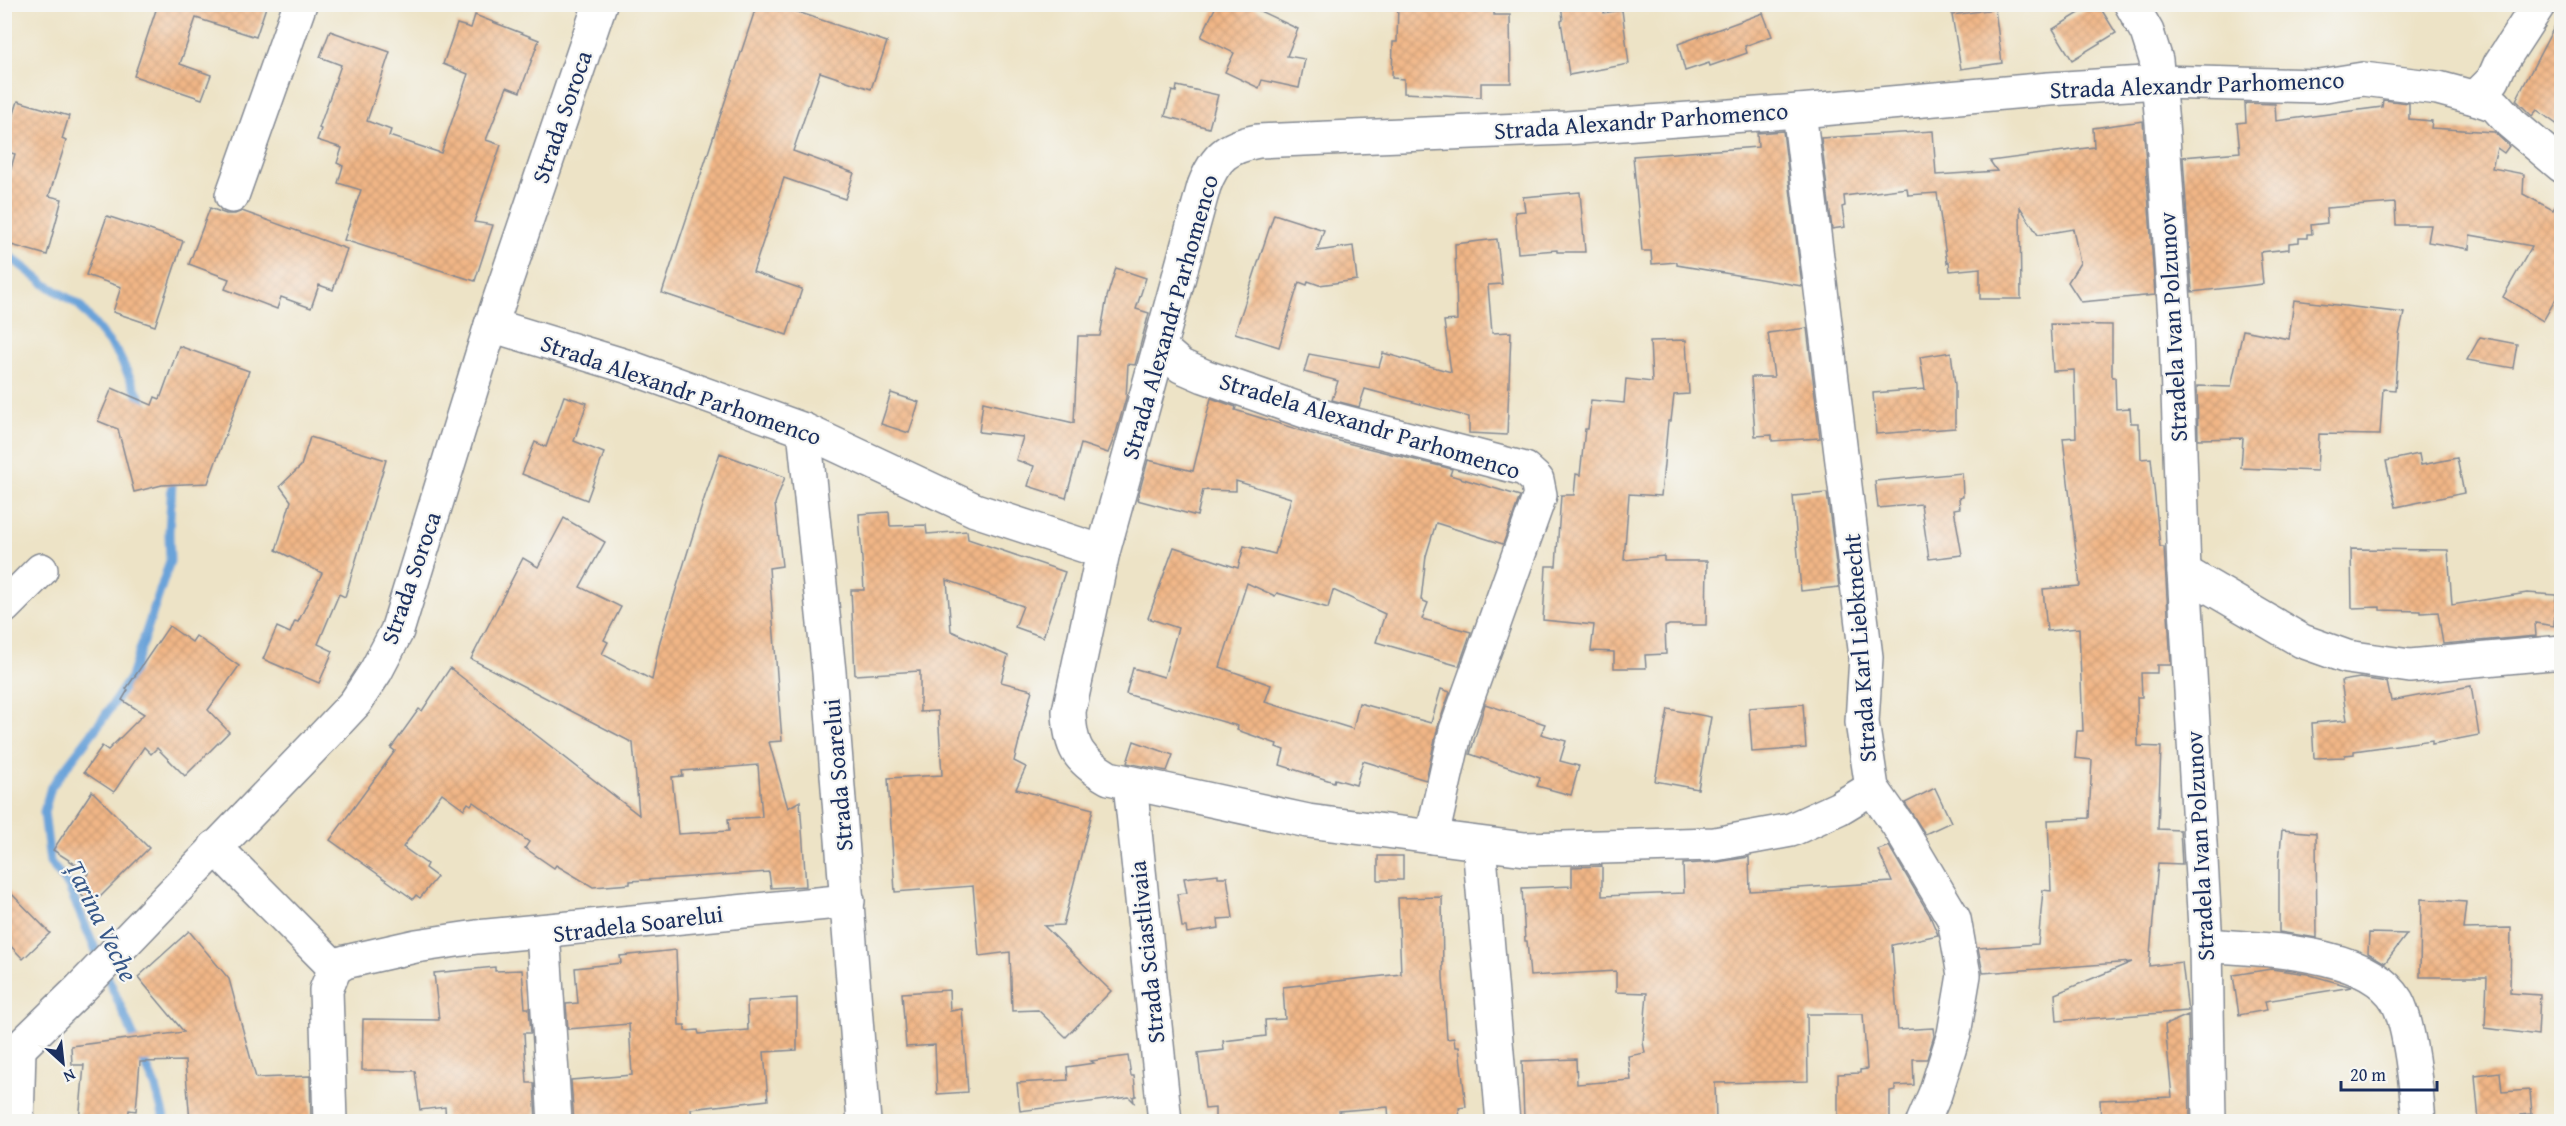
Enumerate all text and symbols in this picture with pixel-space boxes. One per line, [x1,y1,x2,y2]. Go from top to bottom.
street label: Strada Soroca [522,45,601,188]
street label: Strada Alexandr Parhomenco [2049,62,2345,107]
street label: Strada Alexandr Parhomenco [1493,93,1789,148]
street label: Strada Alexandr Parhomenco [1112,170,1227,463]
street label: Stradela Ivan Polzunov [2149,211,2196,443]
street label: Strada Alexandr Parhomenco [536,325,826,454]
street label: Stradela Alexandr Parhomenco [1215,363,1525,488]
street label: Strada Soroca [371,506,450,649]
street label: Strada Karl Liebknecht [1834,532,1885,764]
street label: Strada Soarelui [813,697,862,853]
street label: Stradela Ivan Polzunov [2176,730,2223,962]
water label: Țarina Veche [56,853,149,988]
street label: Strada Sciastlivaia [1119,858,1173,1045]
street label: Stradela Soarelui [551,896,725,951]
north arrow [33,1033,93,1093]
scale bar [2341,1054,2437,1092]
text: 20 m [2350,1061,2386,1088]
text: N [59,1063,80,1090]

